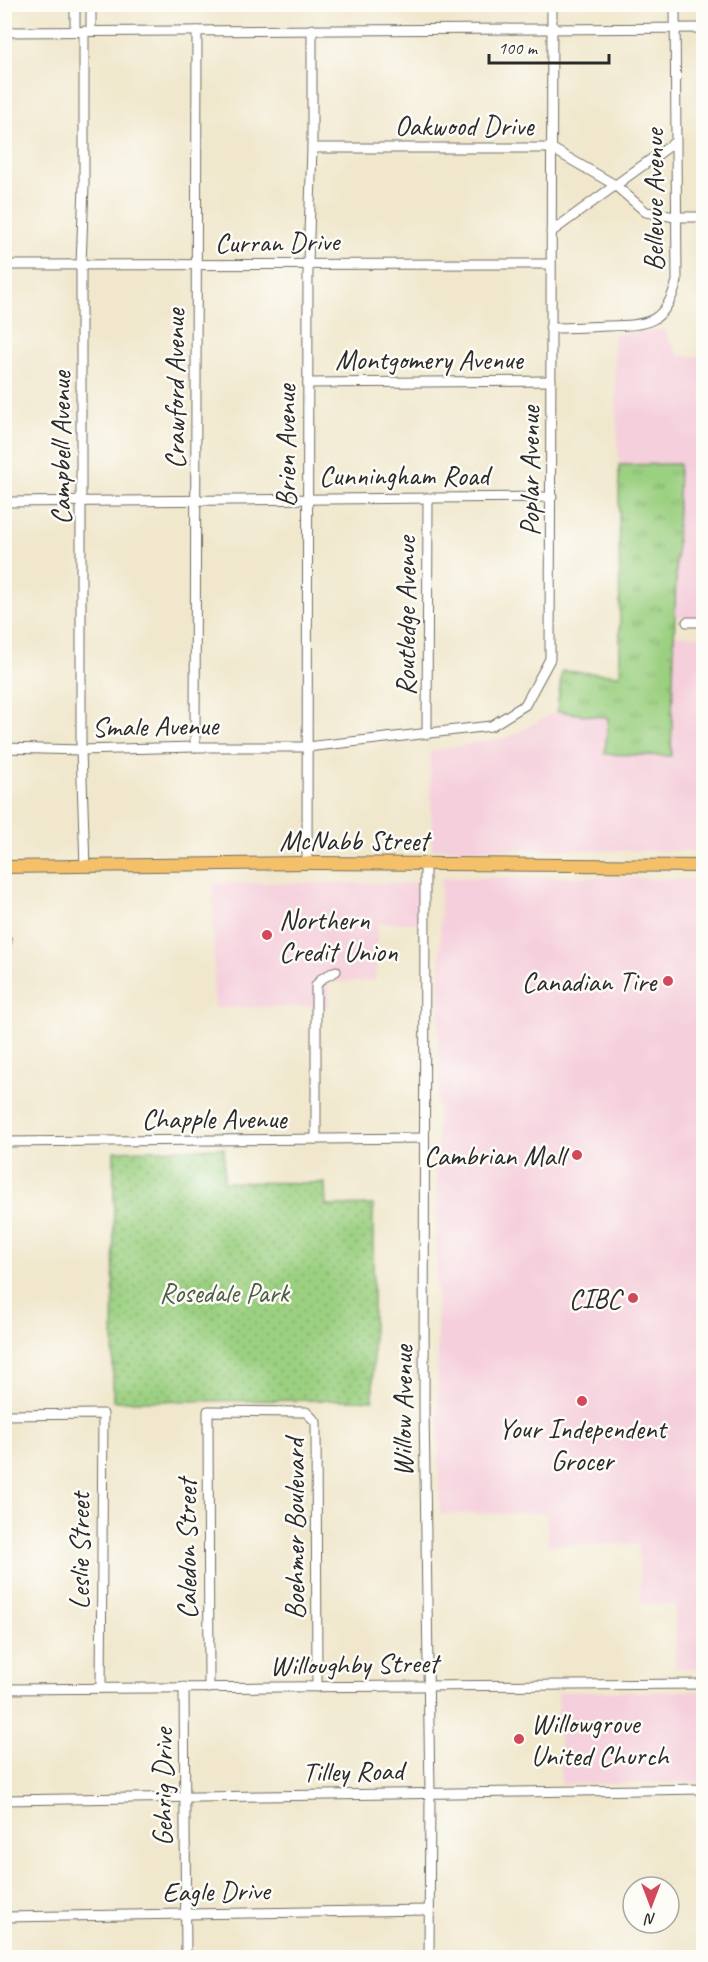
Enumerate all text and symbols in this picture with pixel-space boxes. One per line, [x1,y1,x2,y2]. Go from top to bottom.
scale bar [489,27,609,65]
text: 100 m [498,37,539,59]
street label: Oakwood Drive [395,108,535,143]
street label: Bellevue Avenue [636,127,671,271]
street label: Curran Drive [215,223,341,261]
street label: Crawford Avenue [157,307,192,469]
street label: Montgomery Avenue [335,342,525,377]
street label: Campbell Avenue [43,369,78,525]
street label: Brien Avenue [268,383,303,507]
street label: Poplar Avenue [512,404,547,536]
street label: Cunningham Road [319,458,493,493]
street label: Routledge Avenue [388,534,423,696]
street label: Smale Avenue [92,707,220,745]
street label: McNabb Street [279,823,432,858]
place label: Northern Credit Union [279,902,398,969]
marker: Northern Credit Union [260,928,274,942]
place label: Canadian Tire [522,964,658,999]
marker: Canadian Tire [661,974,675,988]
street label: Chapple Avenue [142,1101,288,1136]
place label: Cambrian Mall [424,1138,570,1173]
marker: Cambrian Mall [570,1148,584,1162]
park label: Rosedale Park [159,1275,291,1310]
place label: CIBC [569,1281,625,1316]
marker: CIBC [626,1291,640,1305]
street label: Willow Avenue [385,1344,420,1477]
marker: Your Independent Grocer [575,1394,589,1408]
place label: Your Independent Grocer [498,1411,669,1478]
street label: Boehmer Boulevard [277,1435,312,1619]
street label: Caledon Street [169,1475,204,1619]
street label: Leslie Street [62,1490,97,1609]
street label: Willoughby Street [270,1645,442,1683]
place label: Willowgrove United Church [531,1706,671,1773]
street label: Gehrig Drive [145,1726,180,1846]
marker: Willowgrove United Church [512,1732,526,1746]
street label: Tilley Road [302,1753,408,1789]
street label: Eagle Drive [162,1873,272,1909]
north arrow [621,1875,681,1935]
text: N [643,1909,656,1929]

